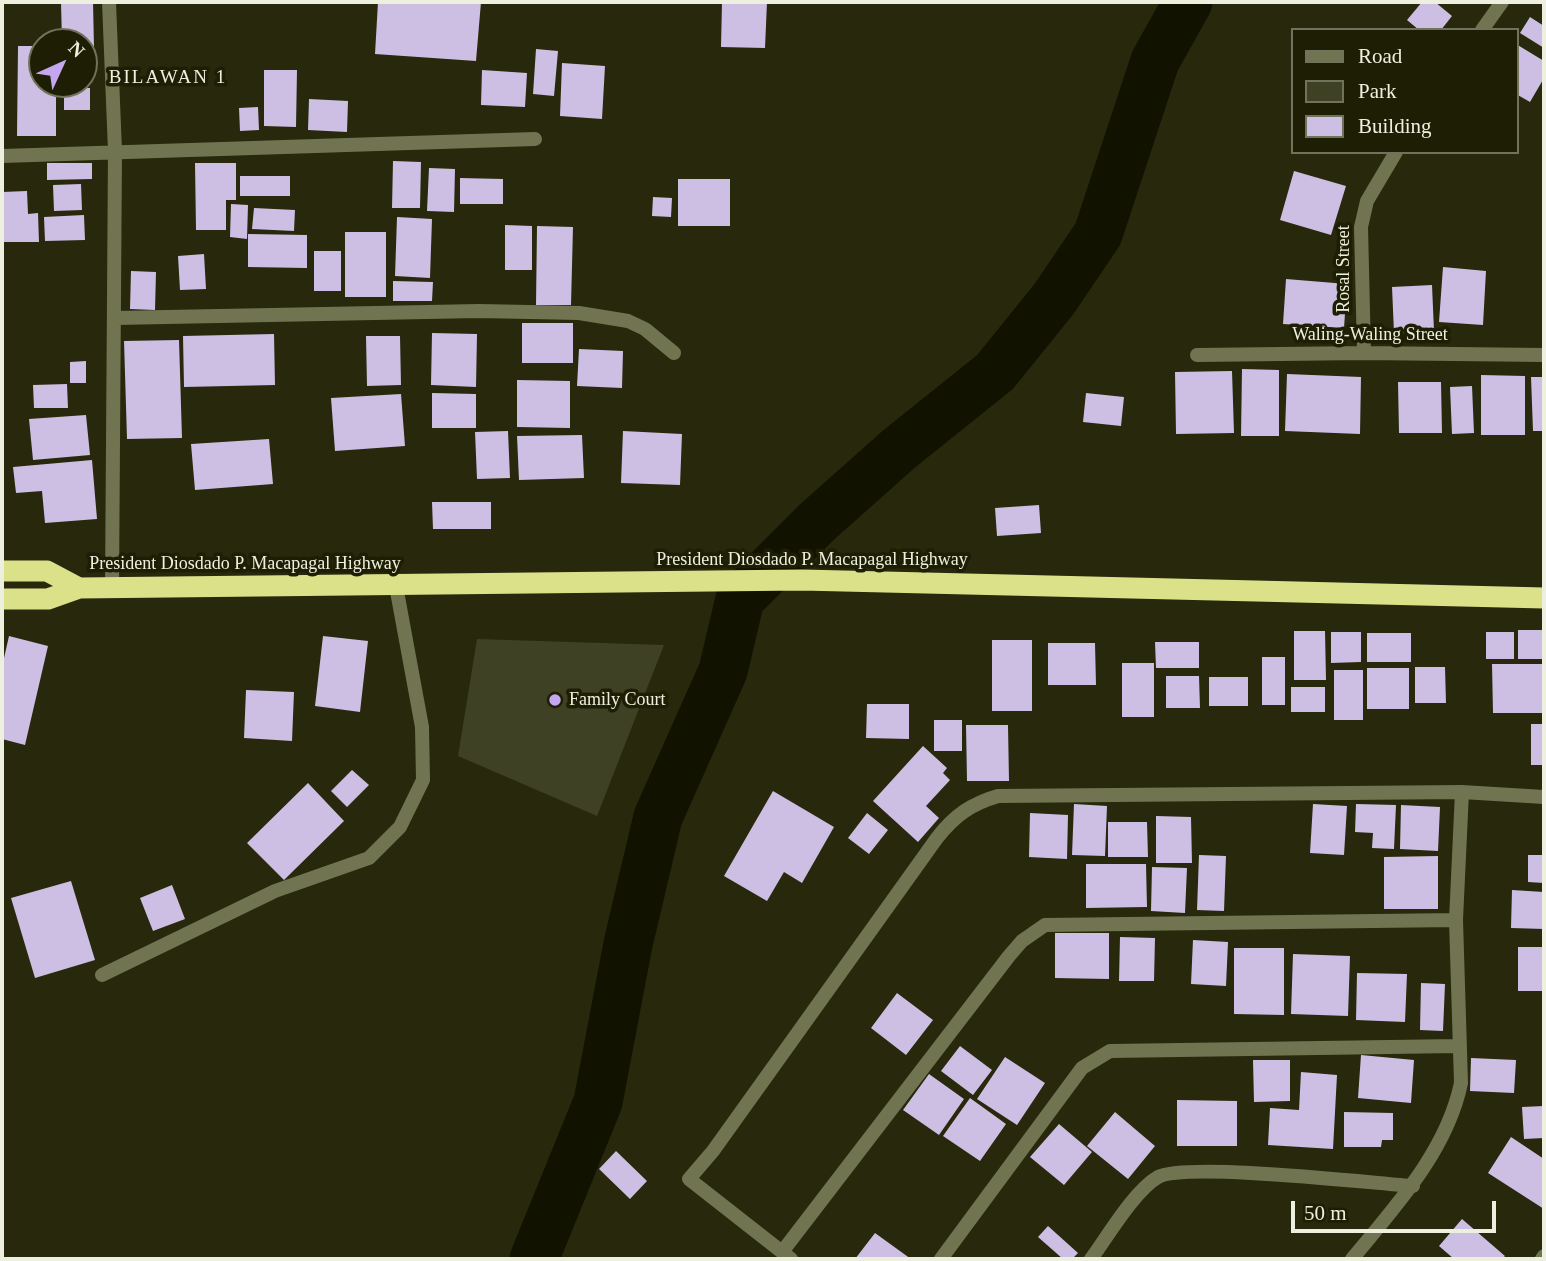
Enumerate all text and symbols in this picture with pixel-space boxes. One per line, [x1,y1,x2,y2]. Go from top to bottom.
north arrow [28,28,98,98]
legend [1290,28,1518,154]
text: N [65,37,89,61]
text: Road [1358,44,1402,68]
district label: BILAWAN 1 [110,67,226,89]
text: Park [1358,79,1397,103]
text: Building [1358,114,1432,138]
street label: Rosal Street [1333,225,1355,313]
street label: Waling-Waling Street [1292,324,1448,346]
street label: President Diosdado P. Macapagal Highway [656,549,968,571]
street label: President Diosdado P. Macapagal Highway [89,553,401,575]
place label: Family Court [569,689,666,711]
marker: Family Court [547,692,563,708]
scale bar [1294,1188,1499,1232]
text: 50 m [1304,1201,1347,1225]

